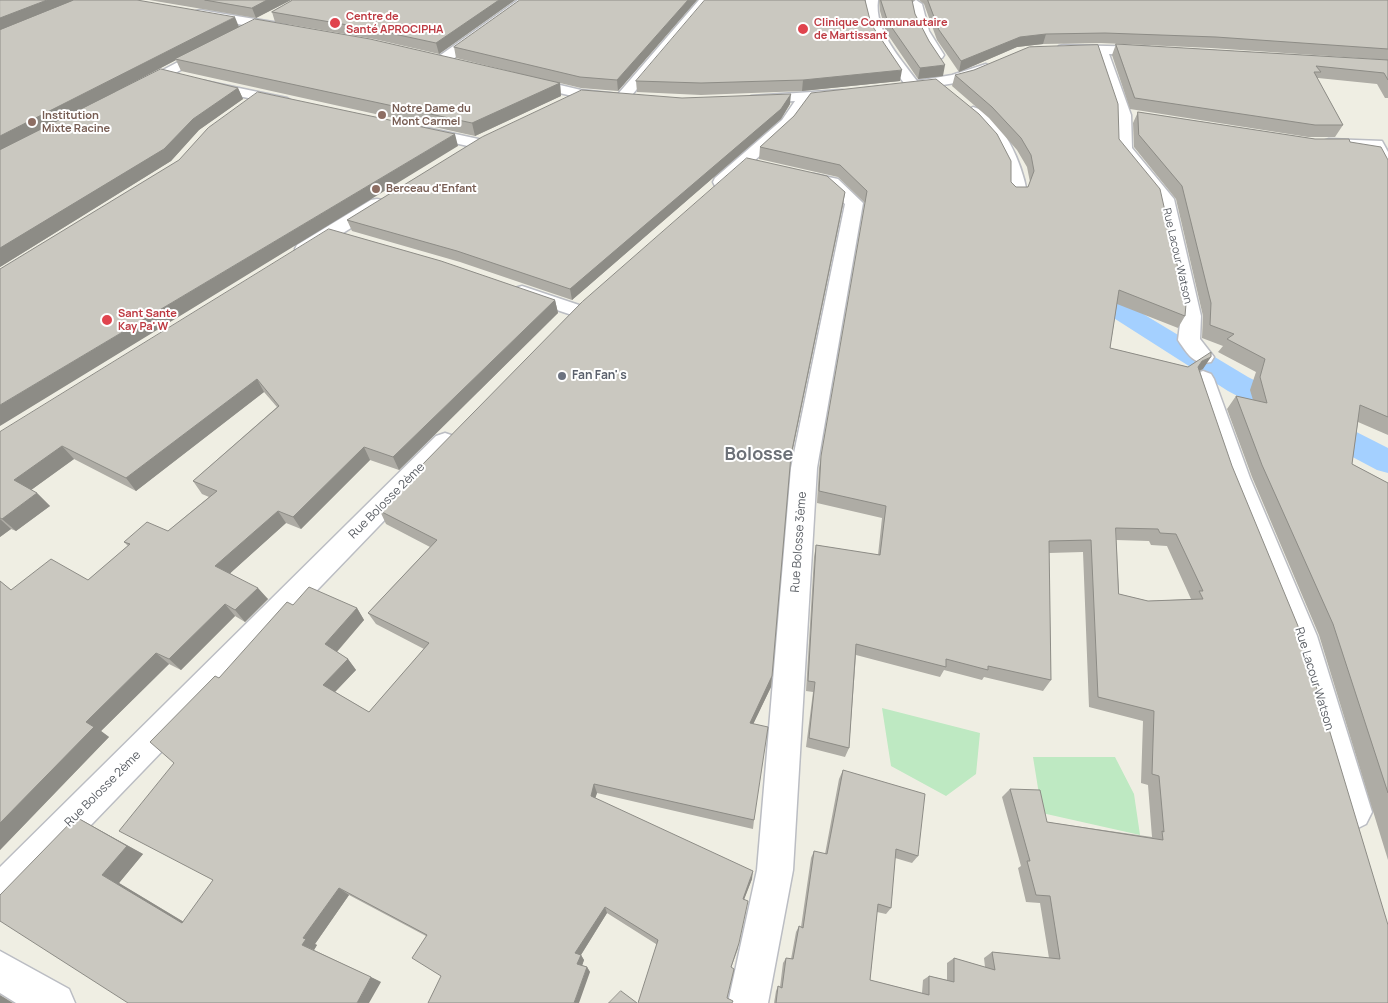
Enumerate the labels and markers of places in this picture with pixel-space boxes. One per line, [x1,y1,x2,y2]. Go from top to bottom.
place label: Centre de Santé APROCIPHA [346,10,443,36]
marker: Centre de Santé APROCIPHA [328,16,342,30]
place label: Clinique Communautaire de Martissant [814,16,948,42]
marker: Clinique Communautaire de Martissant [796,22,810,36]
place label: Notre Dame du Mont Carmel [392,102,471,128]
place label: Institution Mixte Racine [42,109,110,135]
marker: Notre Dame du Mont Carmel [376,109,388,121]
marker: Institution Mixte Racine [26,116,38,128]
place label: Berceau d'Enfant [386,182,477,196]
marker: Berceau d'Enfant [370,183,382,195]
place label: Sant Sante Kay Pa' W [118,307,177,333]
marker: Sant Sante Kay Pa' W [100,313,114,327]
place label: Fan Fan' s [572,369,627,383]
marker: Fan Fan' s [556,370,568,382]

